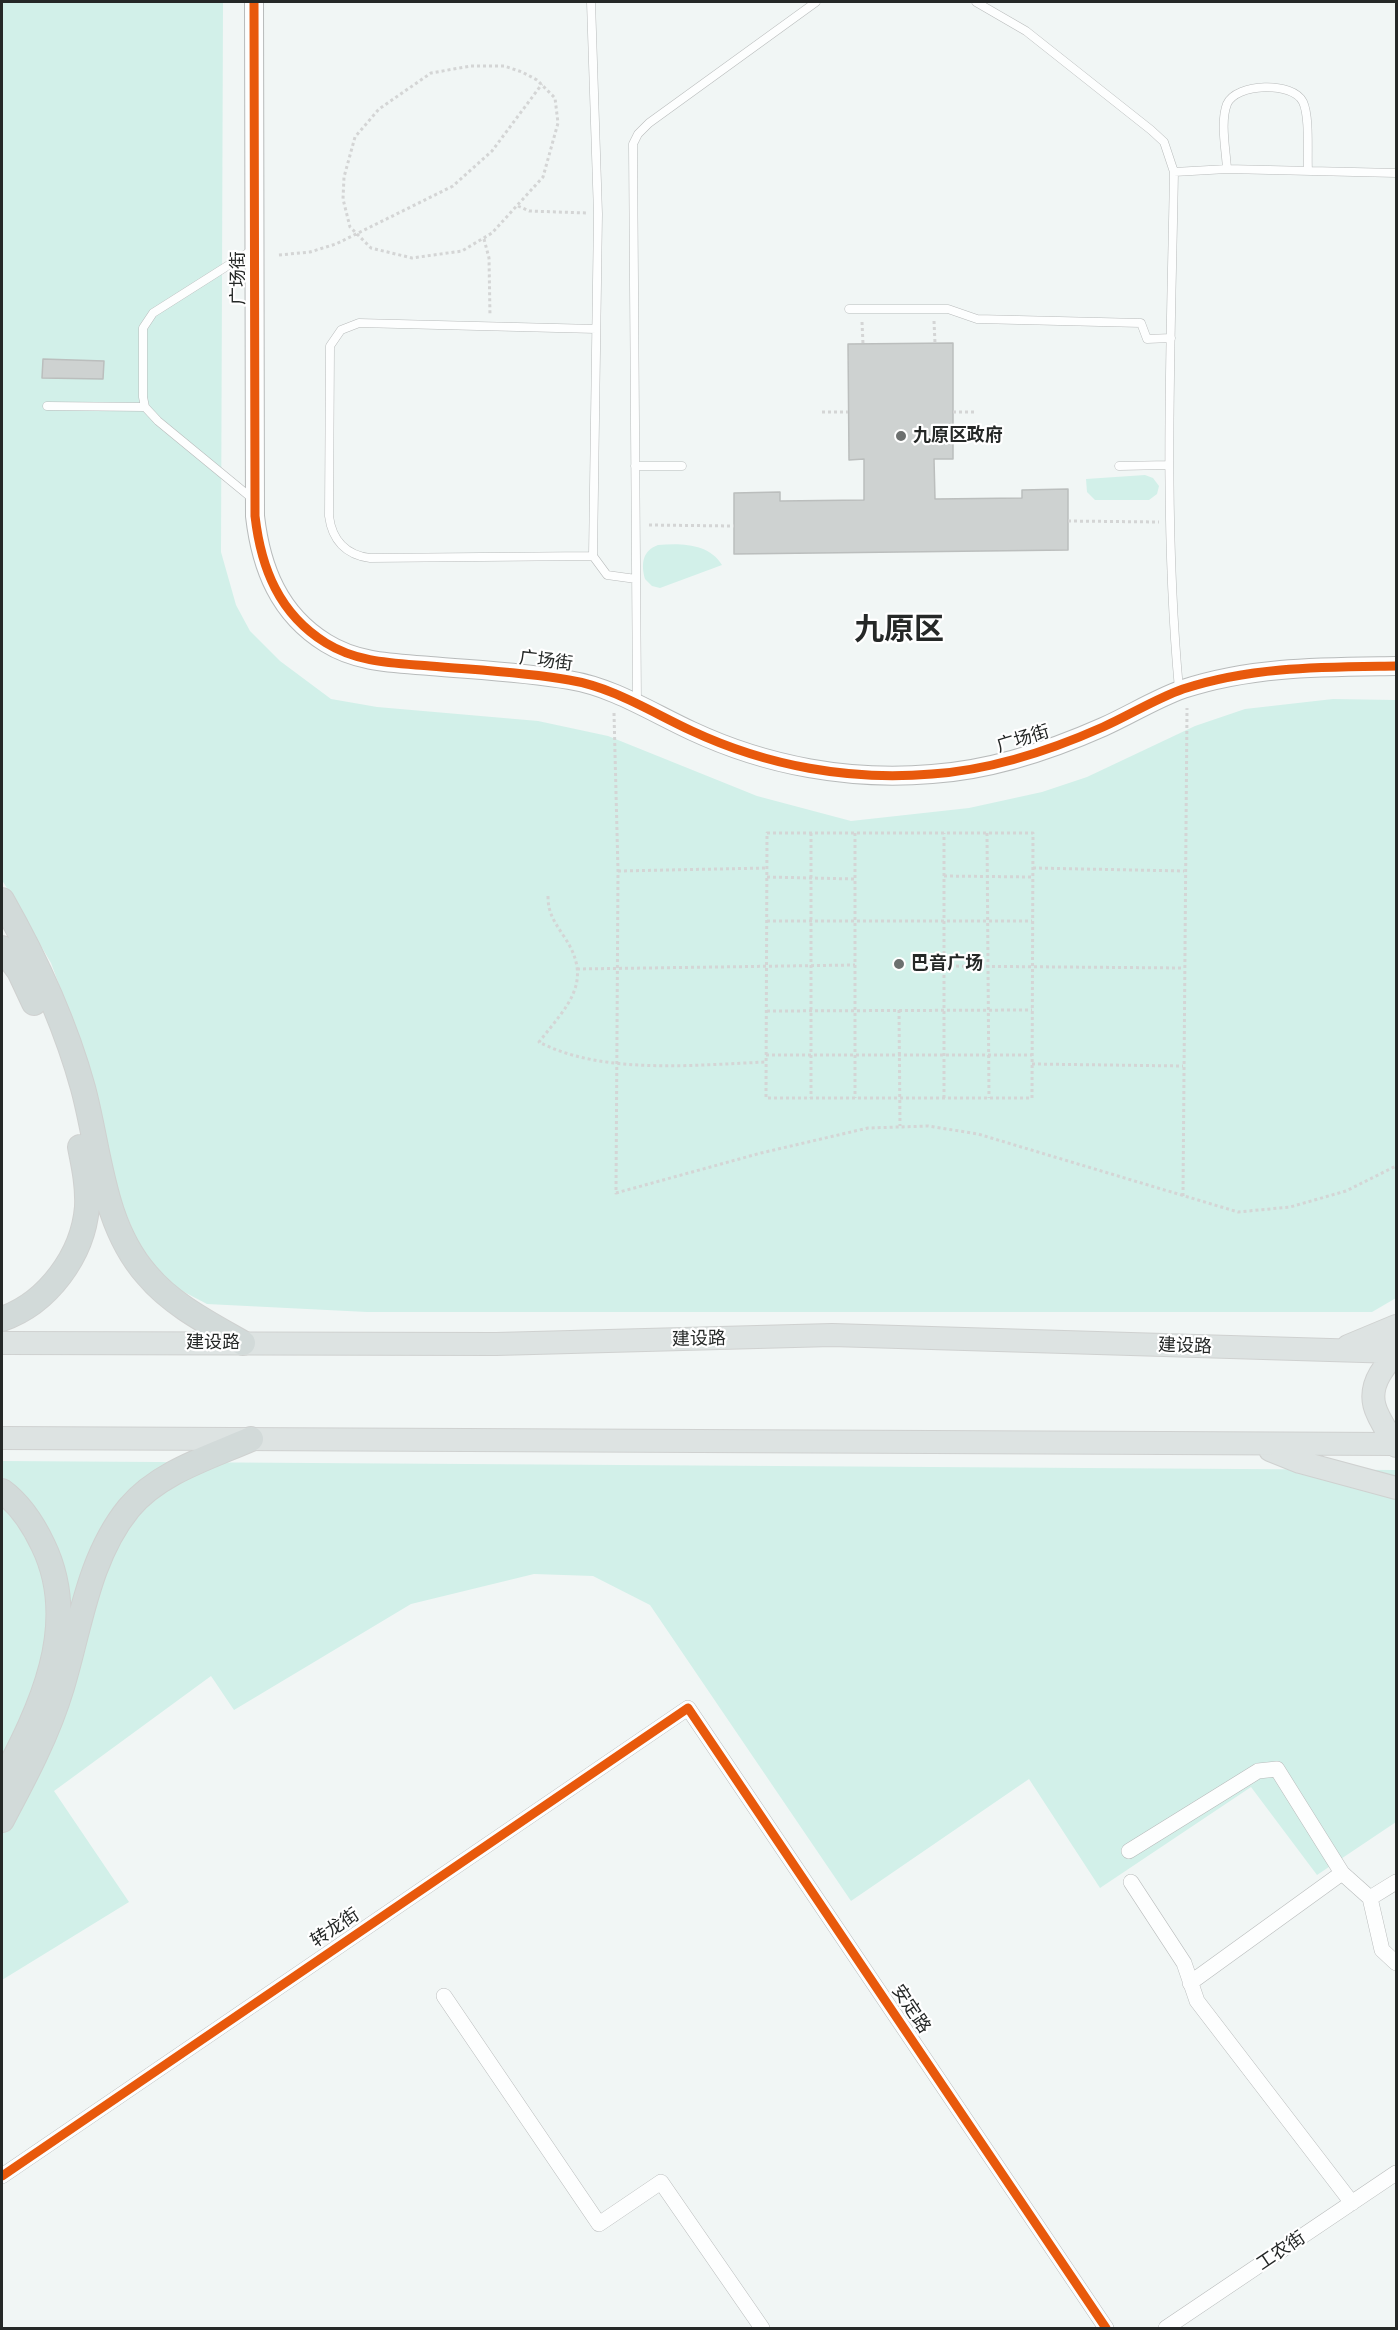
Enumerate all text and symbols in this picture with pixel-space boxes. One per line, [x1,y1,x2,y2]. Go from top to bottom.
street label: 广场街 [228,251,250,305]
place label: 九原区政府 [913,425,1003,447]
marker: 九原区政府 [894,429,908,443]
district label: 九原区 [854,612,944,648]
street label: 广场街 [518,647,574,675]
street label: 广场街 [994,721,1052,757]
place label: 巴音广场 [911,953,983,975]
marker: 巴音广场 [892,957,906,971]
street label: 建设路 [672,1328,726,1350]
street label: 建设路 [186,1332,240,1354]
street label: 建设路 [1158,1334,1212,1358]
street label: 转龙街 [307,1904,363,1952]
street label: 安定路 [887,1981,935,2037]
street label: 工农街 [1253,2227,1309,2275]

